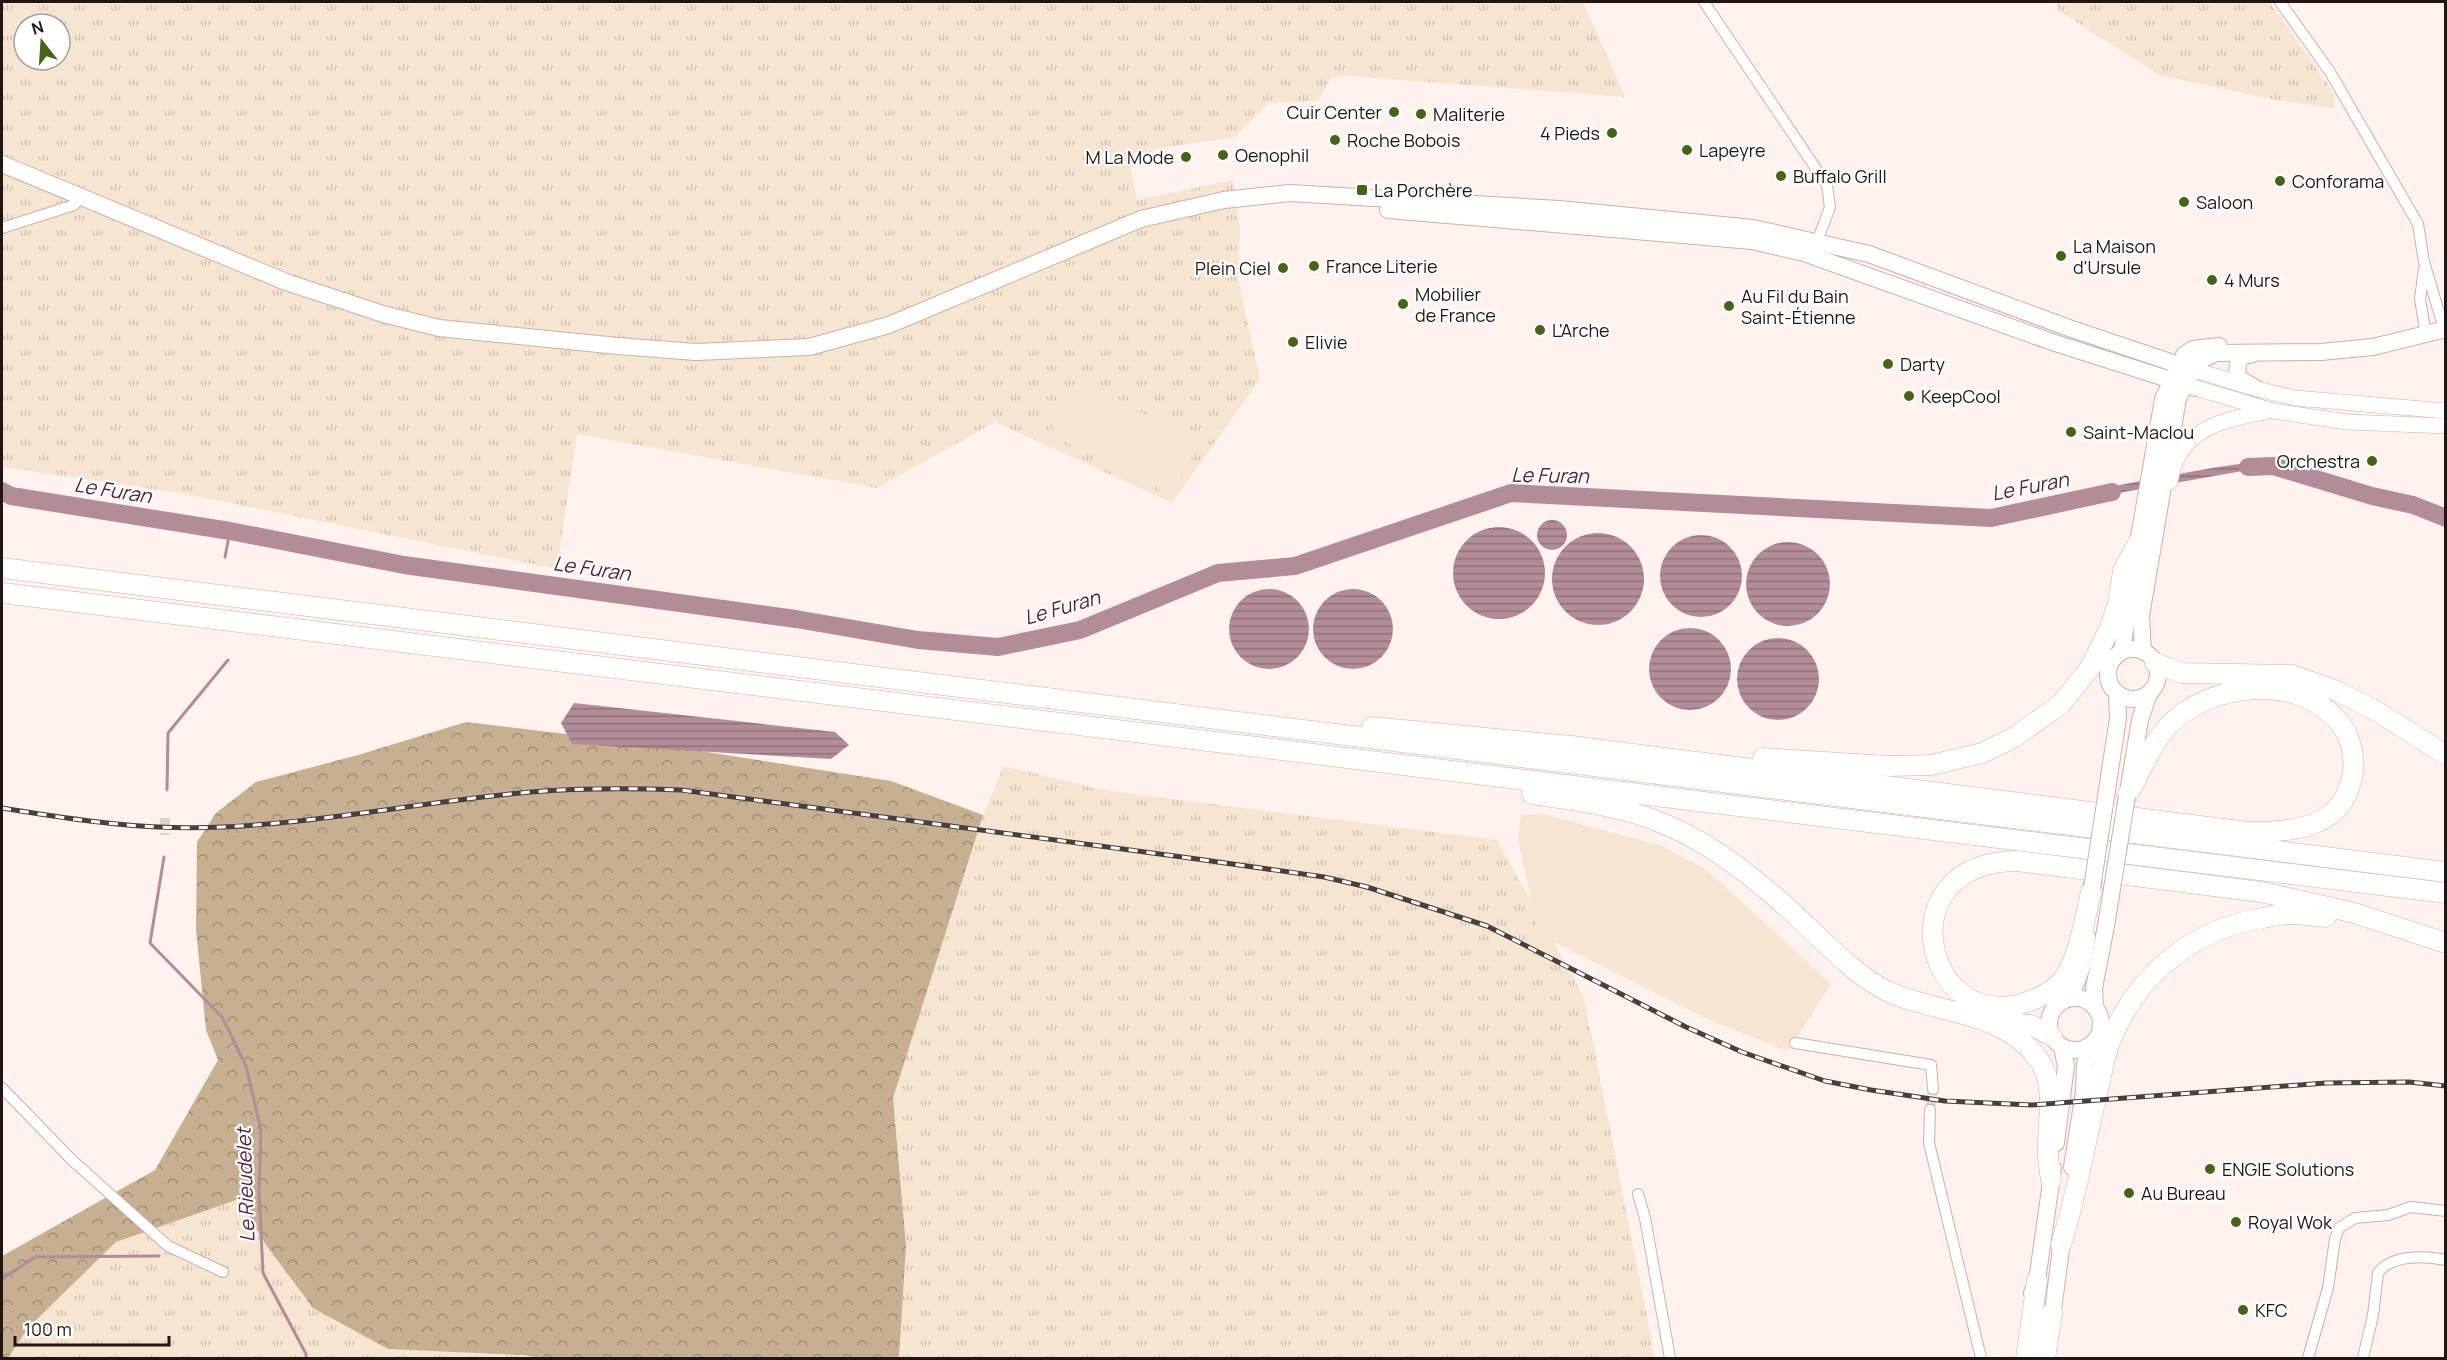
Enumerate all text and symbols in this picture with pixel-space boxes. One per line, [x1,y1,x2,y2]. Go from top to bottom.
north arrow [12,12,72,72]
text: N [29,15,46,40]
place label: Cuir Center [1286,100,1383,124]
place label: Maliterie [1433,102,1505,126]
marker: Cuir Center [1387,105,1401,119]
marker: Maliterie [1414,107,1428,121]
place label: 4 Pieds [1540,121,1600,145]
marker: 4 Pieds [1605,126,1619,140]
place label: Roche Bobois [1347,128,1460,152]
marker: Roche Bobois [1328,133,1342,147]
place label: Lapeyre [1699,138,1766,162]
place label: Oenophil [1235,143,1309,167]
marker: Lapeyre [1680,143,1694,157]
place label: M La Mode [1086,145,1174,169]
marker: Oenophil [1216,148,1230,162]
marker: M La Mode [1179,150,1193,164]
place label: Buffalo Grill [1793,164,1887,188]
marker: Buffalo Grill [1774,169,1788,183]
place label: Conforama [2292,169,2384,193]
marker: Conforama [2273,174,2287,188]
place label: La Porchère [1374,178,1473,202]
marker: La Porchère [1355,183,1369,197]
place label: Saloon [2196,190,2253,214]
marker: Saloon [2177,195,2191,209]
place label: La Maison d'Ursule [2073,234,2156,279]
marker: La Maison d'Ursule [2054,249,2068,263]
place label: France Literie [1326,254,1438,278]
place label: Plein Ciel [1195,256,1271,280]
marker: France Literie [1307,259,1321,273]
marker: Plein Ciel [1276,261,1290,275]
place label: 4 Murs [2224,268,2280,292]
marker: 4 Murs [2205,273,2219,287]
place label: Mobilier de France [1415,282,1496,327]
place label: Au Fil du Bain Saint-Étienne [1741,284,1856,329]
marker: Mobilier de France [1396,297,1410,311]
marker: Au Fil du Bain Saint-Étienne [1722,299,1736,313]
place label: L'Arche [1552,318,1610,342]
marker: L'Arche [1533,323,1547,337]
place label: Elivie [1305,330,1348,354]
marker: Elivie [1286,335,1300,349]
place label: Darty [1900,352,1946,376]
marker: Darty [1881,357,1895,371]
place label: KeepCool [1921,384,2001,408]
marker: KeepCool [1902,389,1916,403]
place label: Saint-Maclou [2083,420,2194,444]
marker: Saint-Maclou [2064,425,2078,439]
place label: Orchestra [2277,449,2360,473]
marker: Orchestra [2365,454,2379,468]
water label: Le Furan [1511,461,1590,489]
water label: Le Furan [1989,465,2072,507]
water label: Le Furan [73,471,155,510]
water label: Le Furan [552,549,633,587]
water label: Le Furan [1021,583,1104,631]
water label: Le Rieudelet [229,1125,260,1243]
place label: ENGIE Solutions [2222,1157,2354,1181]
marker: ENGIE Solutions [2203,1162,2217,1176]
place label: Au Bureau [2141,1181,2226,1205]
marker: Au Bureau [2122,1186,2136,1200]
place label: Royal Wok [2248,1210,2333,1234]
marker: Royal Wok [2229,1215,2243,1229]
place label: KFC [2255,1298,2288,1322]
marker: KFC [2236,1303,2250,1317]
scale bar [15,1309,170,1347]
text: 100 m [24,1317,72,1341]

